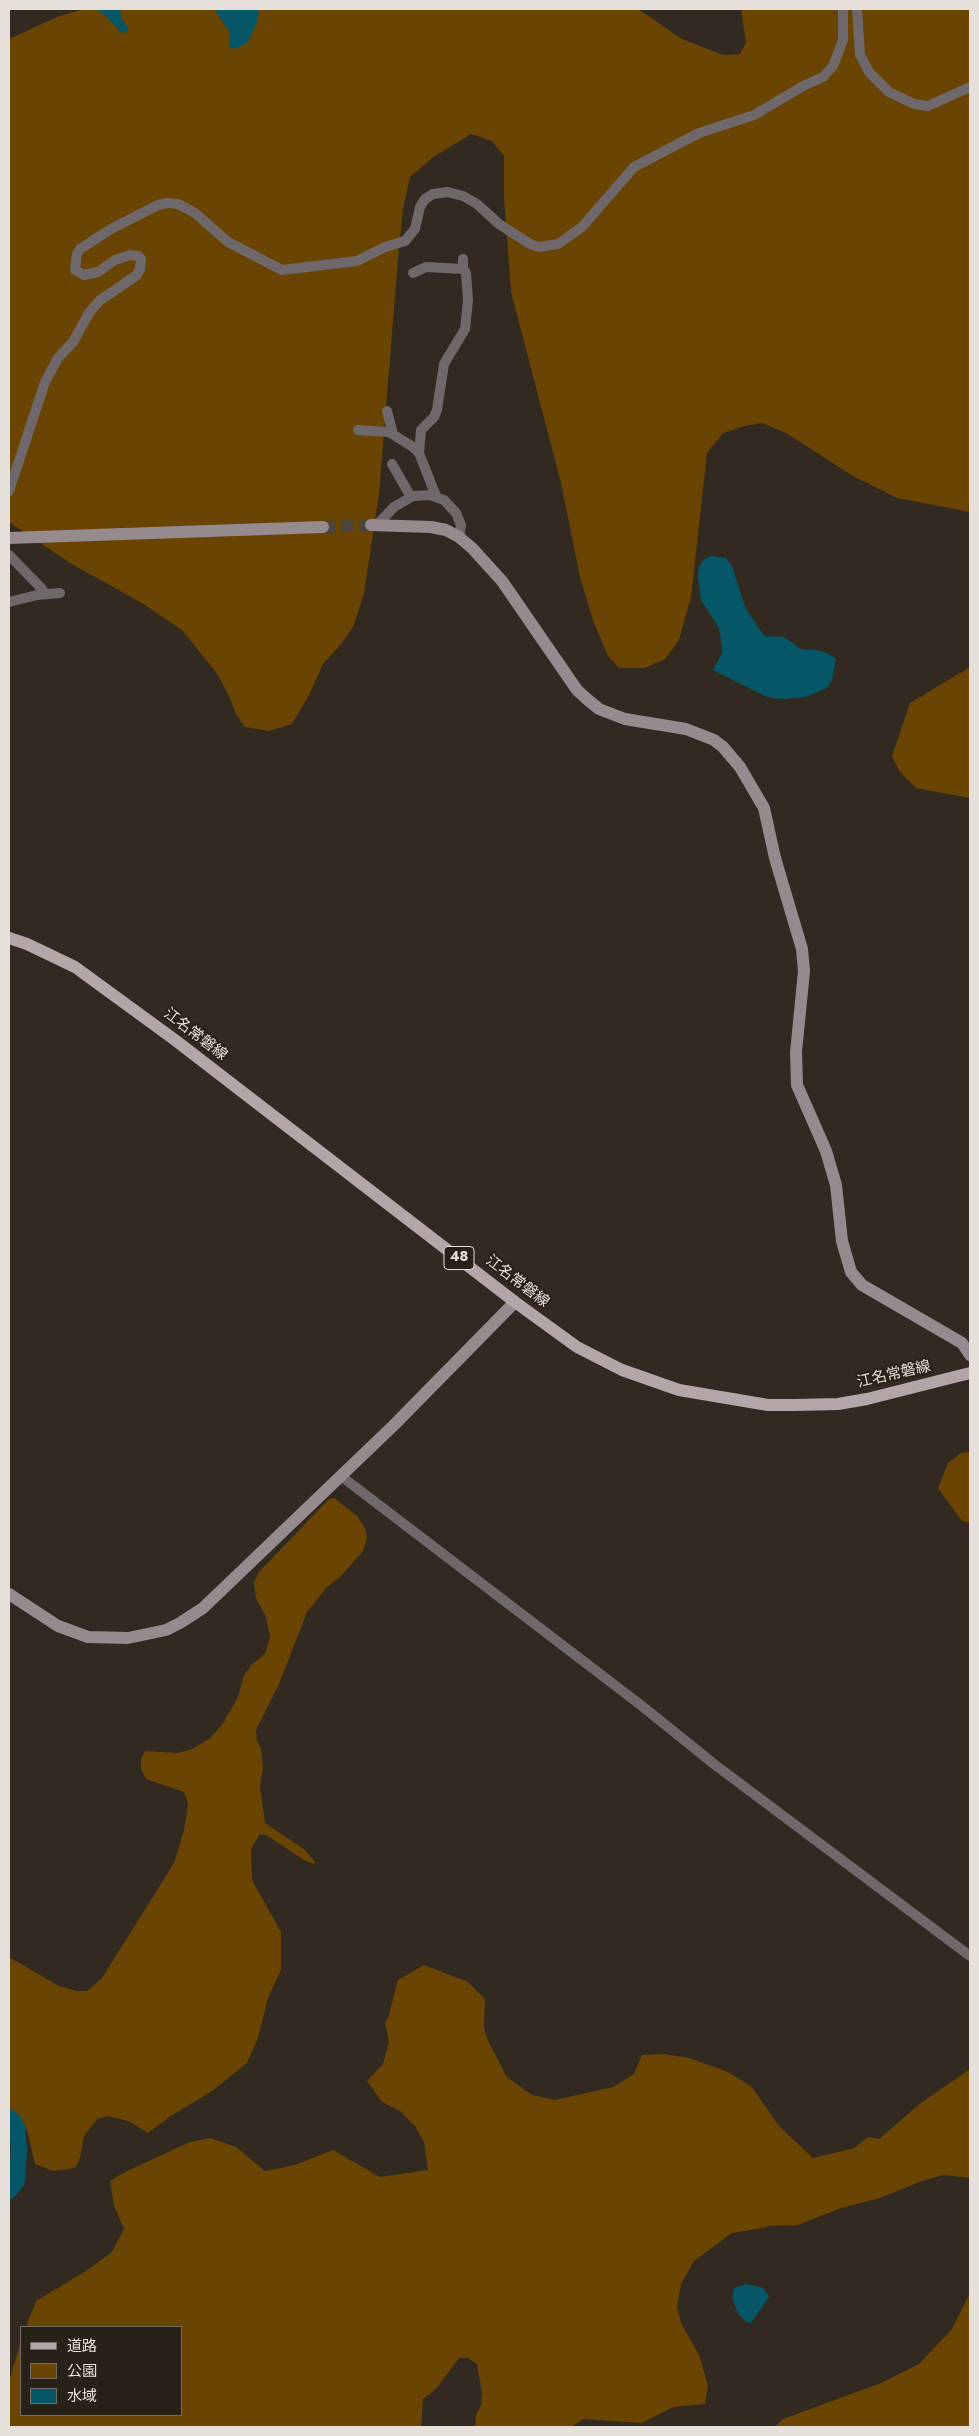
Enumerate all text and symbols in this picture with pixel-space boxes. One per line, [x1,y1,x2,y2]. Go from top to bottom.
street label: 江名常磐線 [160,1005,230,1065]
road number: 48 [444,1246,474,1270]
street label: 江名常磐線 [482,1252,552,1312]
street label: 江名常磐線 [855,1358,933,1392]
legend [20,2326,182,2416]
text: 道路 [67,2335,97,2357]
text: 公園 [67,2360,97,2382]
text: 水域 [67,2385,97,2407]

